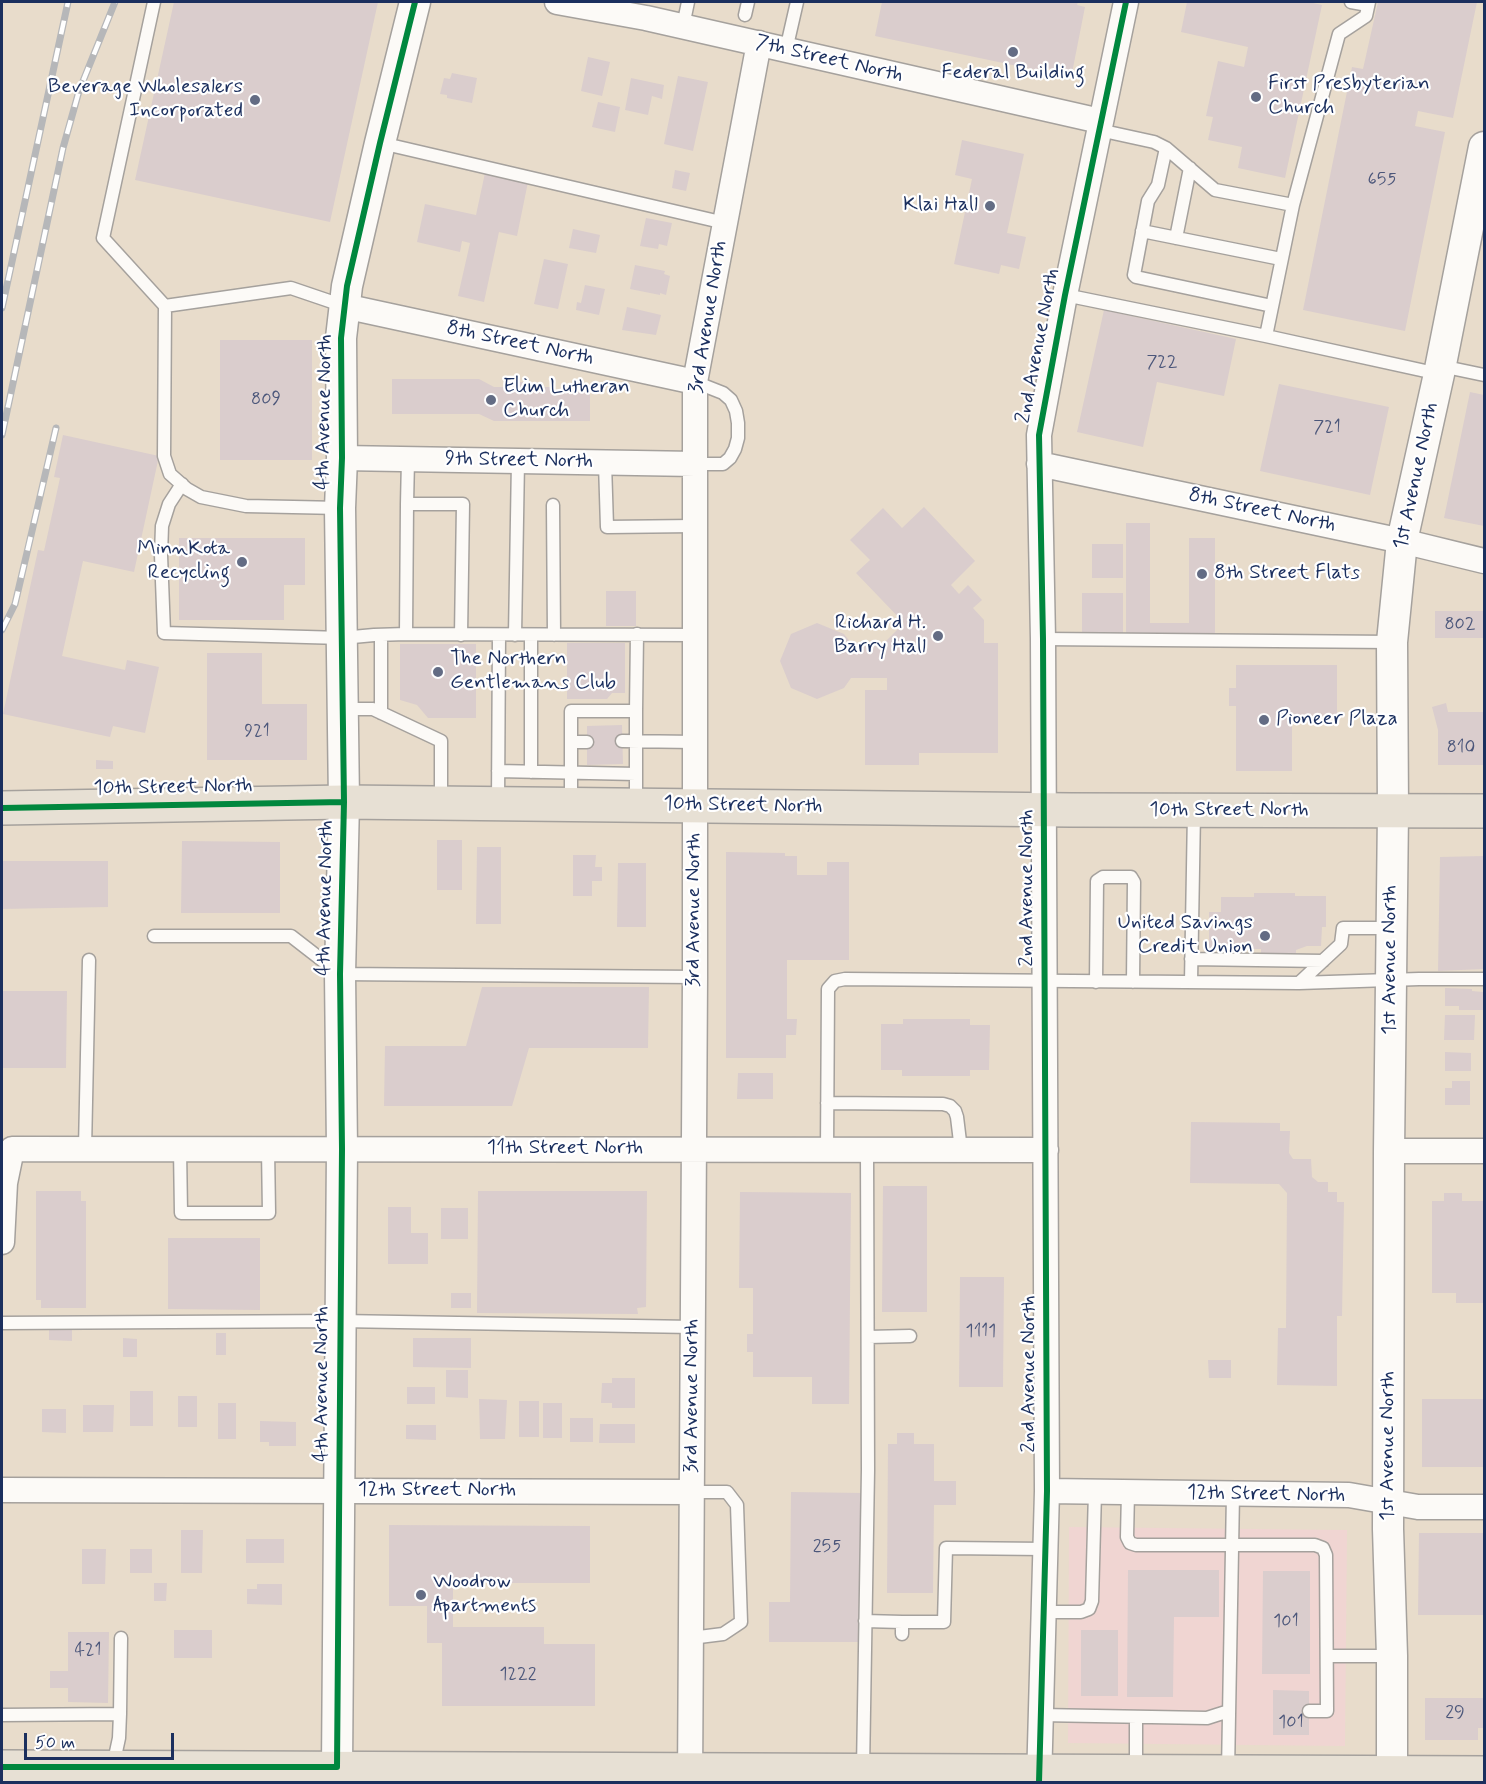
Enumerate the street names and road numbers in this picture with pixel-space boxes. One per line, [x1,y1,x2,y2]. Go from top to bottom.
street label: 7th Street North [753,31,905,89]
street label: 3rd Avenue North [684,239,734,395]
street label: 2nd Avenue North [1012,266,1066,426]
street label: 8th Street North [444,316,596,372]
street label: 4th Avenue North [311,334,339,490]
street label: 1st Avenue North [1389,400,1445,552]
street label: 9th Street North [445,447,593,475]
street label: 8th Street North [1186,483,1338,539]
street label: 10th Street North [93,774,253,802]
street label: 10th Street North [663,792,823,820]
street label: 10th Street North [1149,798,1309,824]
street label: 2nd Avenue North [1015,809,1041,967]
street label: 4th Avenue North [312,820,340,976]
street label: 3rd Avenue North [682,833,708,987]
street label: 1st Avenue North [1378,885,1404,1035]
street label: 11th Street North [487,1136,643,1162]
street label: 2nd Avenue North [1017,1295,1043,1453]
street label: 4th Avenue North [310,1306,336,1462]
street label: 3rd Avenue North [680,1319,706,1473]
street label: 1st Avenue North [1376,1371,1402,1521]
street label: 12th Street North [358,1478,516,1504]
street label: 12th Street North [1187,1481,1345,1509]

